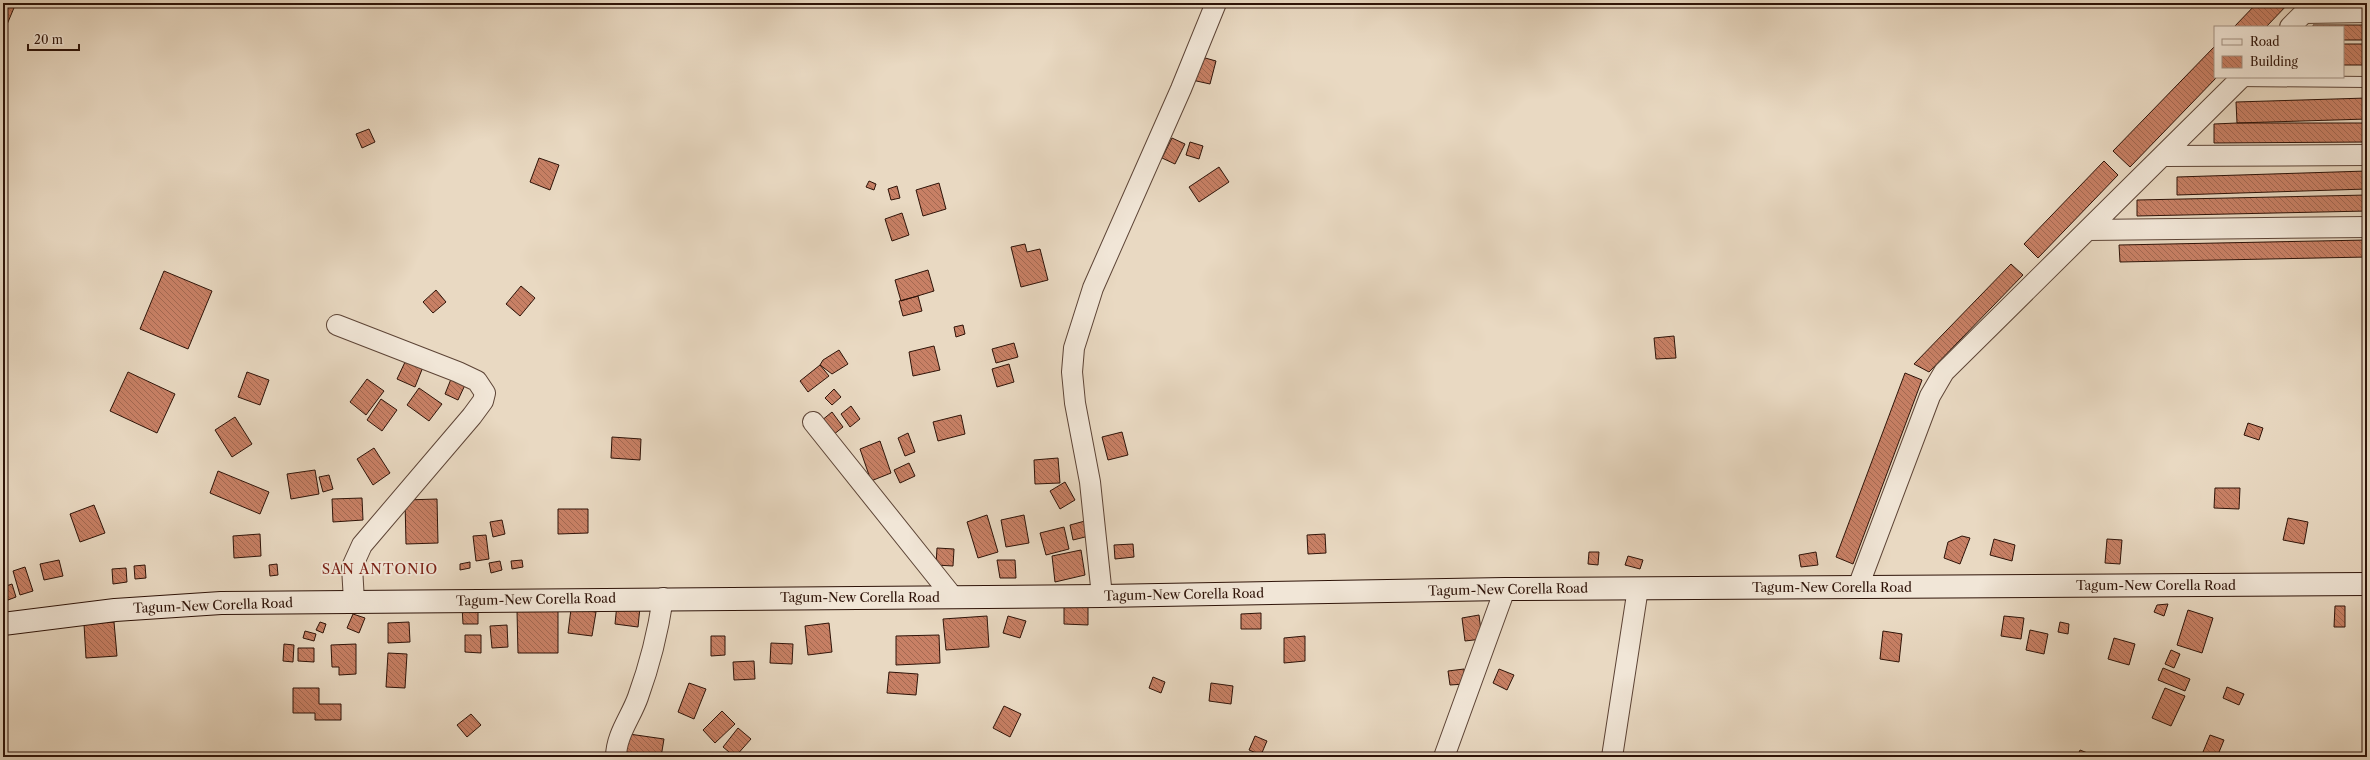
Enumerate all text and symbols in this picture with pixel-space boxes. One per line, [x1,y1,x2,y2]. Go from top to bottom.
scale bar [28,26,79,52]
legend [2214,26,2344,78]
text: 20 m [34,32,63,47]
text: Road [2250,34,2280,49]
text: Building [2250,54,2298,69]
district label: SAN ANTONIO [322,560,438,578]
street label: Tagum-New Corella Road [2076,577,2236,593]
street label: Tagum-New Corella Road [1752,579,1912,595]
street label: Tagum-New Corella Road [1428,580,1588,598]
street label: Tagum-New Corella Road [1104,585,1264,603]
street label: Tagum-New Corella Road [780,589,940,605]
street label: Tagum-New Corella Road [456,590,616,608]
street label: Tagum-New Corella Road [133,594,293,616]

